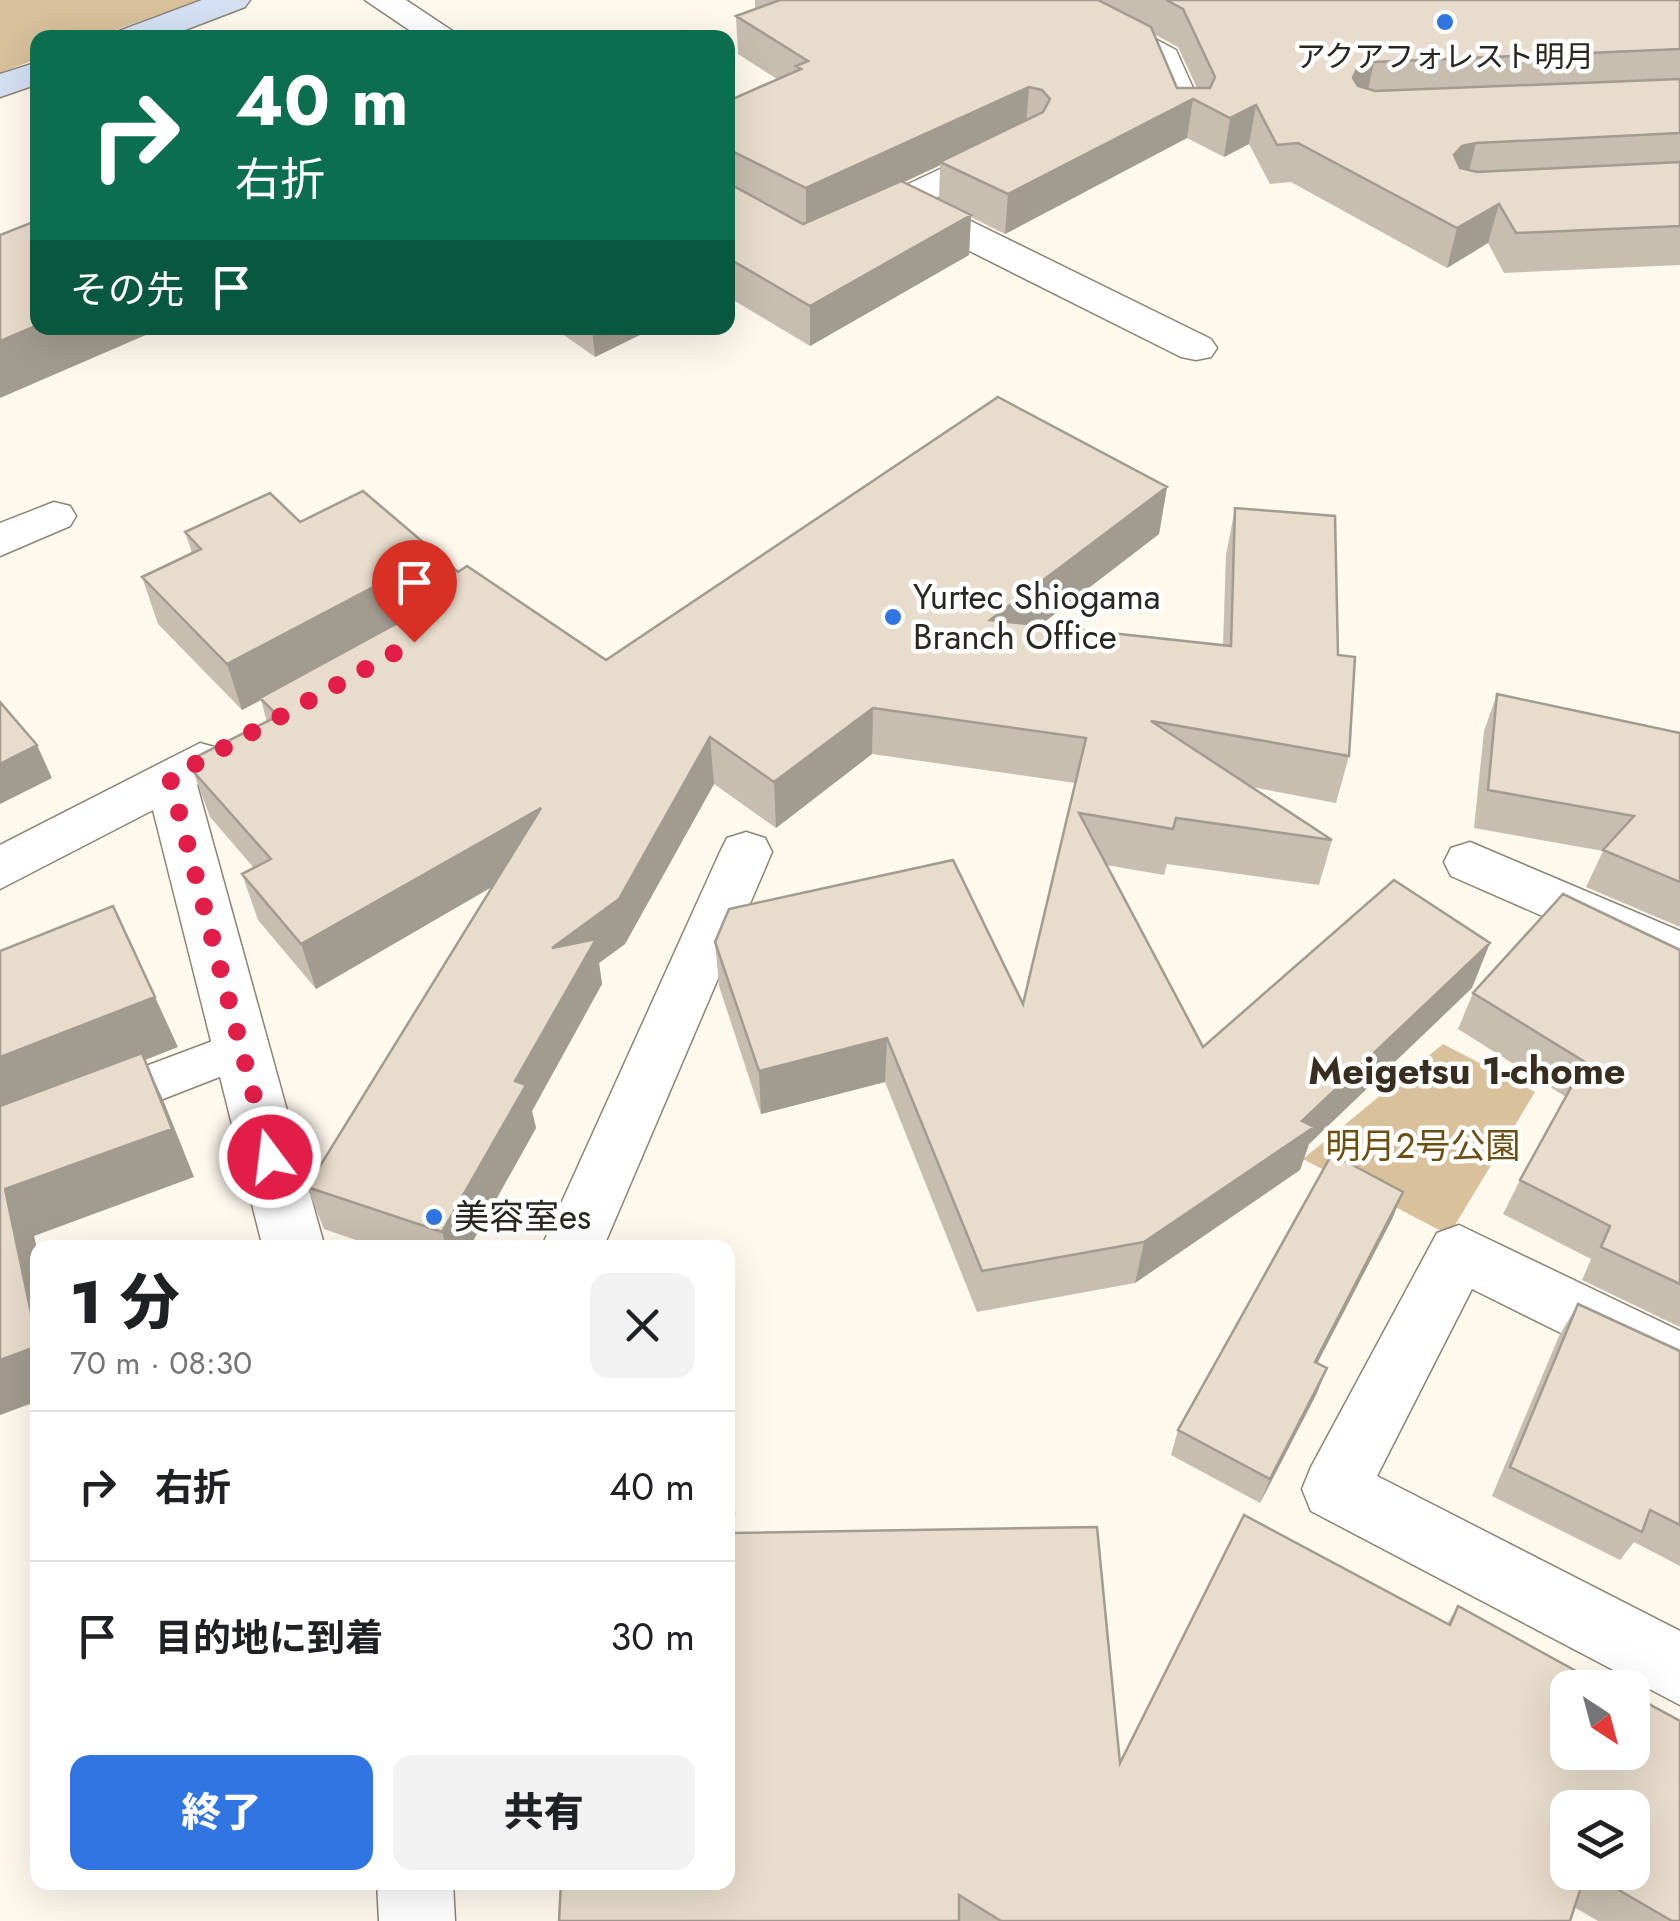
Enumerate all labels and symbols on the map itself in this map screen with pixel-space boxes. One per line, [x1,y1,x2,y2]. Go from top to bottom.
marker: アクアフォレスト明月 [1434,11,1456,33]
place label: アクアフォレスト明月 [1296,35,1594,78]
pin [372,540,457,643]
place label: Yurtec Shiogama Branch Office [913,572,1161,662]
marker: Yurtec Shiogama Branch Office [882,606,904,628]
district label: Meigetsu 1-chome [1308,1043,1626,1098]
position arrow [218,1105,322,1209]
park label: 明月2号公園 [1326,1121,1520,1171]
place label: 美容室es [454,1192,591,1242]
marker: 美容室es [423,1206,445,1228]
north arrow [1550,1670,1650,1770]

